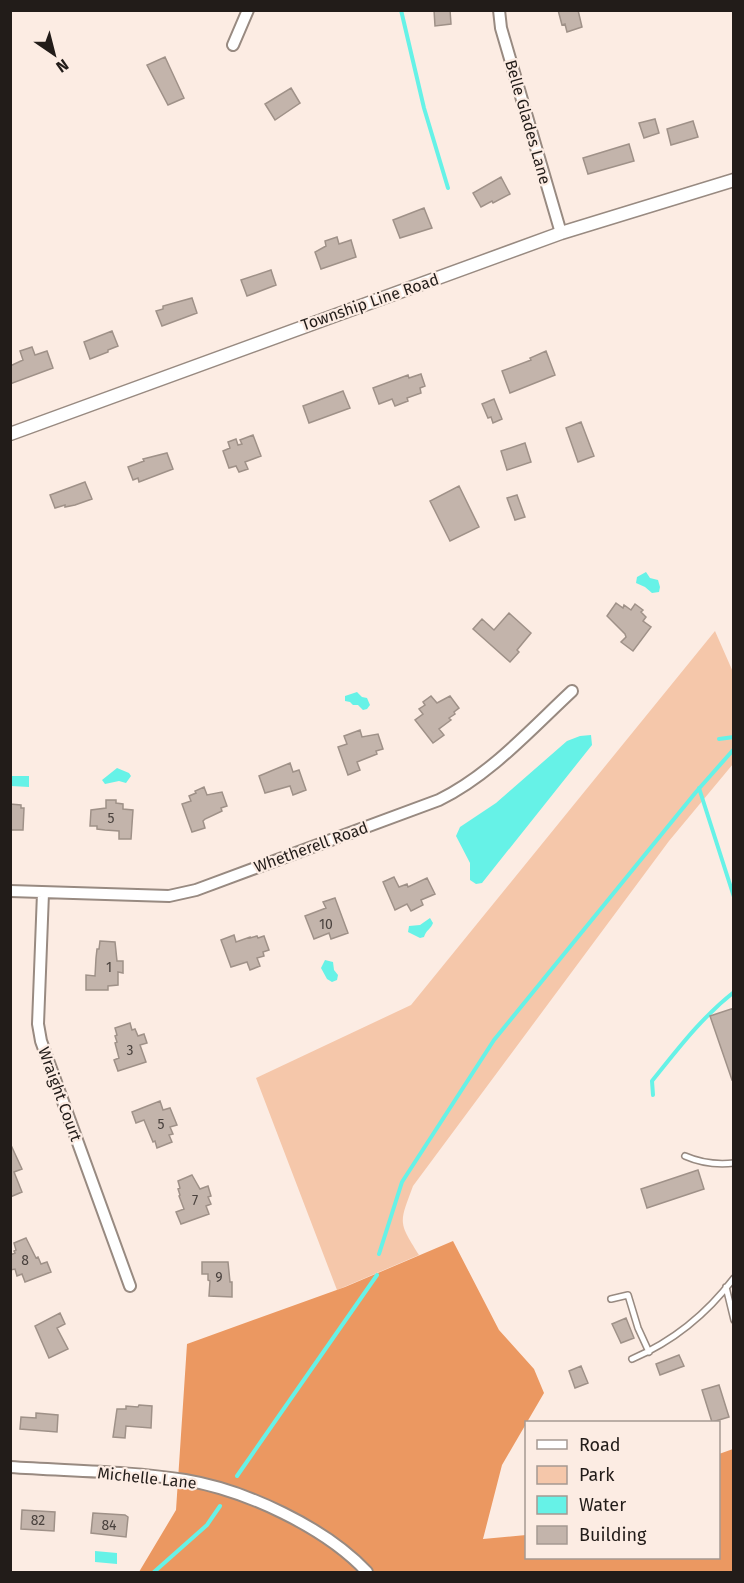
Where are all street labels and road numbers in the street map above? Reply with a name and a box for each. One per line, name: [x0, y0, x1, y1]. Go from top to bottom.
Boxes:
street label: Belle Glades Lane: [501, 58, 555, 186]
street label: Township Line Road: [299, 270, 441, 334]
street label: Whetherell Road: [251, 818, 371, 876]
street label: Wraight Court: [34, 1044, 86, 1144]
street label: Michelle Lane: [96, 1463, 198, 1493]

